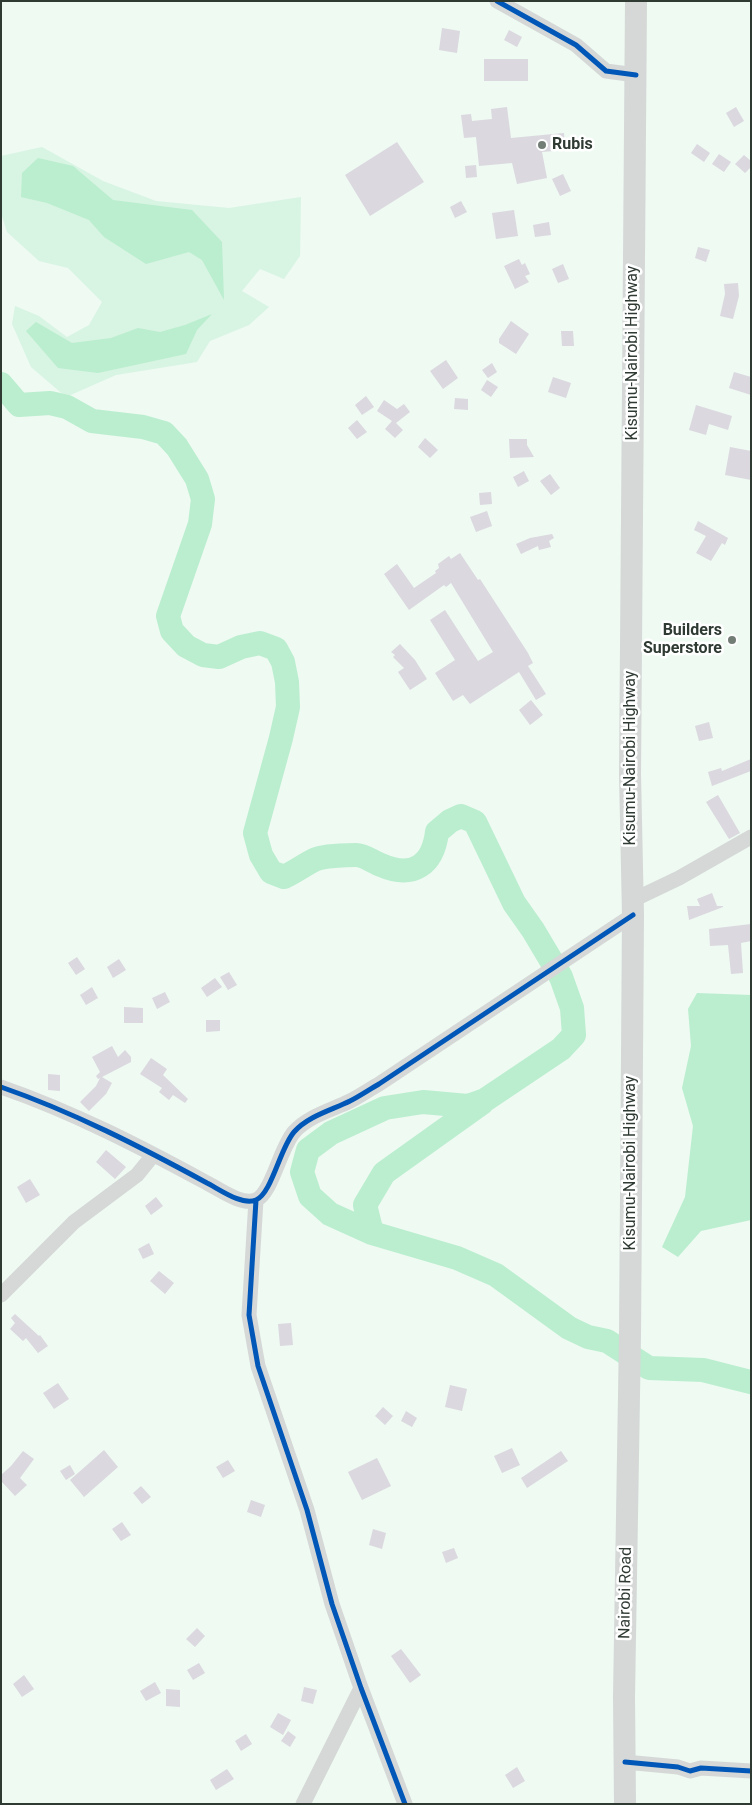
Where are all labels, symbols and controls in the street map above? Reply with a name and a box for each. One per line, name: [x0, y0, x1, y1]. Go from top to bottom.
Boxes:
place label: Rubis: [552, 135, 593, 155]
marker: Rubis: [536, 139, 548, 151]
street label: Kisumu-Nairobi Highway: [623, 266, 643, 440]
place label: Builders Superstore: [643, 621, 722, 659]
marker: Builders Superstore: [726, 634, 738, 646]
street label: Kisumu-Nairobi Highway: [621, 671, 641, 845]
street label: Kisumu-Nairobi Highway: [621, 1076, 641, 1250]
street label: Nairobi Road: [616, 1547, 636, 1639]

